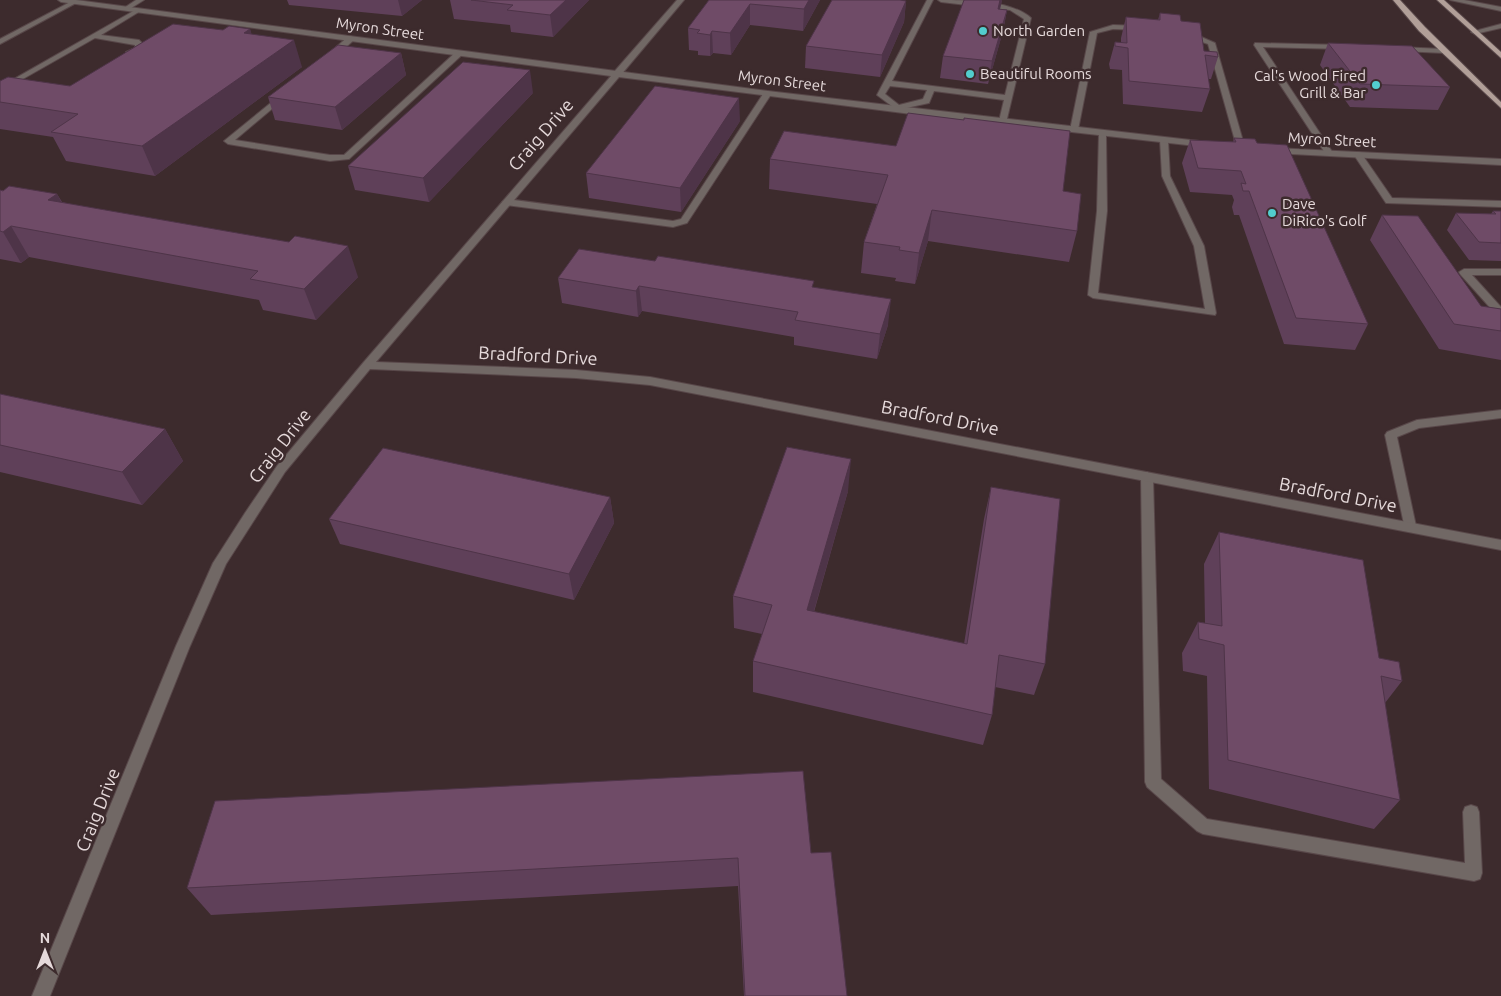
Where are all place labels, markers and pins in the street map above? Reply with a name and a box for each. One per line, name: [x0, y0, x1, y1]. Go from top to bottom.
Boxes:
place label: North Garden: [993, 22, 1085, 39]
marker: North Garden: [977, 25, 989, 37]
place label: Beautiful Rooms: [980, 65, 1092, 82]
place label: Cal's Wood Fired Grill & Bar: [1254, 67, 1366, 101]
marker: Beautiful Rooms: [964, 68, 976, 80]
marker: Cal's Wood Fired Grill & Bar: [1370, 79, 1382, 91]
place label: Dave DiRico's Golf: [1282, 195, 1367, 229]
marker: Dave DiRico's Golf: [1266, 207, 1278, 219]

